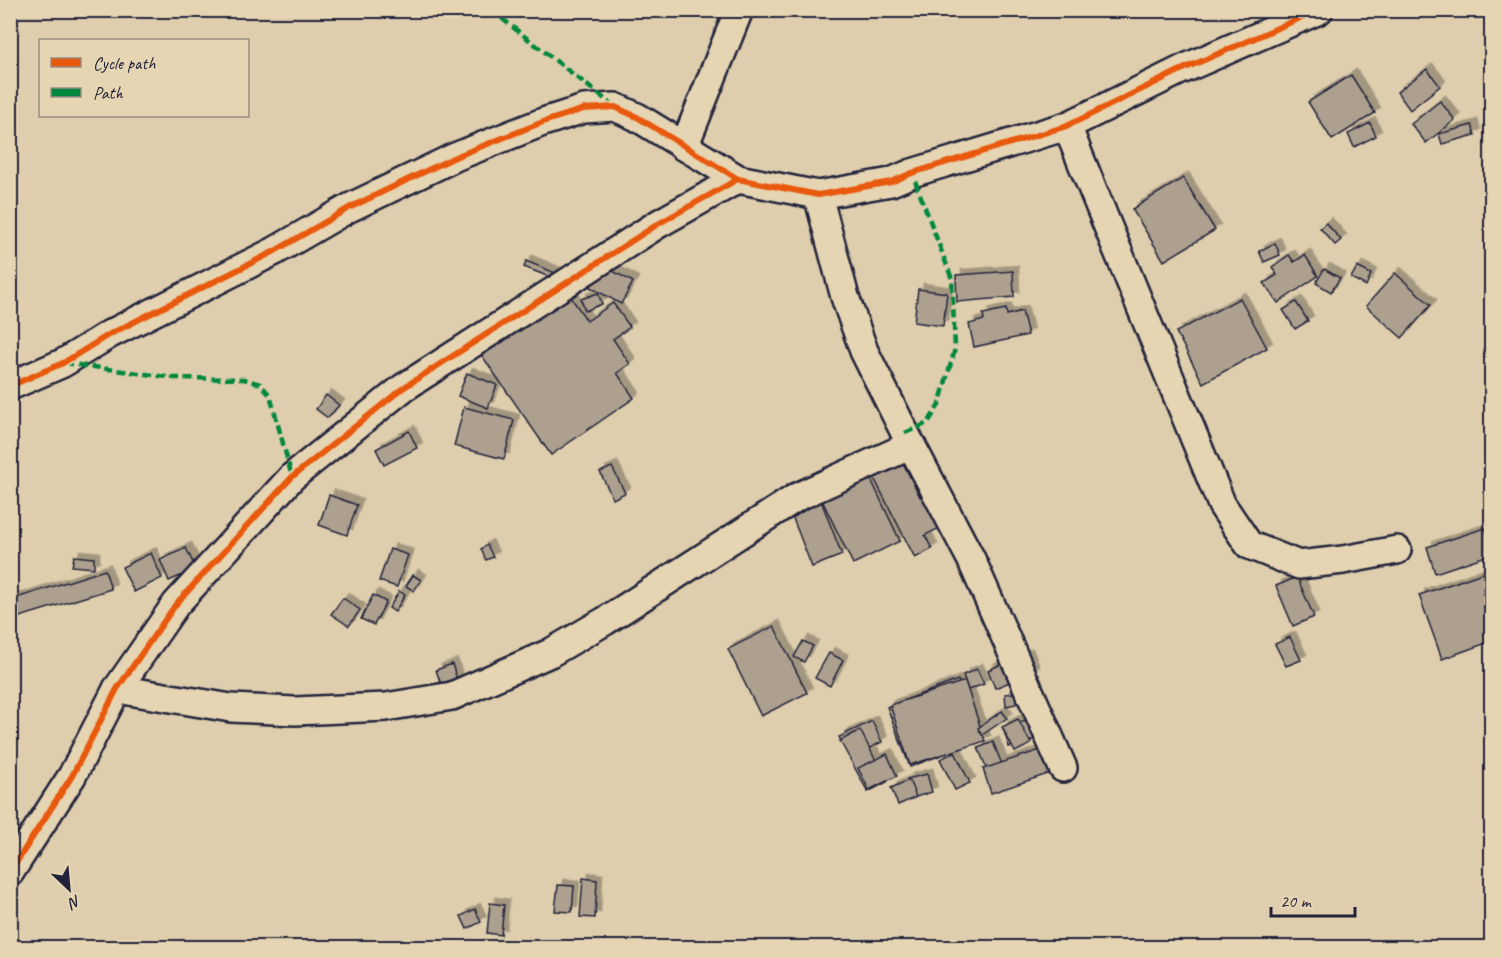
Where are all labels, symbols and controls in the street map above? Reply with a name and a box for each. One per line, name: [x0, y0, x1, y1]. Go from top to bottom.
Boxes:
legend: [39, 39, 249, 117]
text: Cycle path: [93, 52, 156, 74]
text: Path: [93, 82, 123, 104]
north arrow: [39, 859, 99, 919]
scale bar: [1271, 880, 1355, 918]
text: N: [64, 890, 84, 914]
text: 20 m: [1280, 890, 1313, 912]

